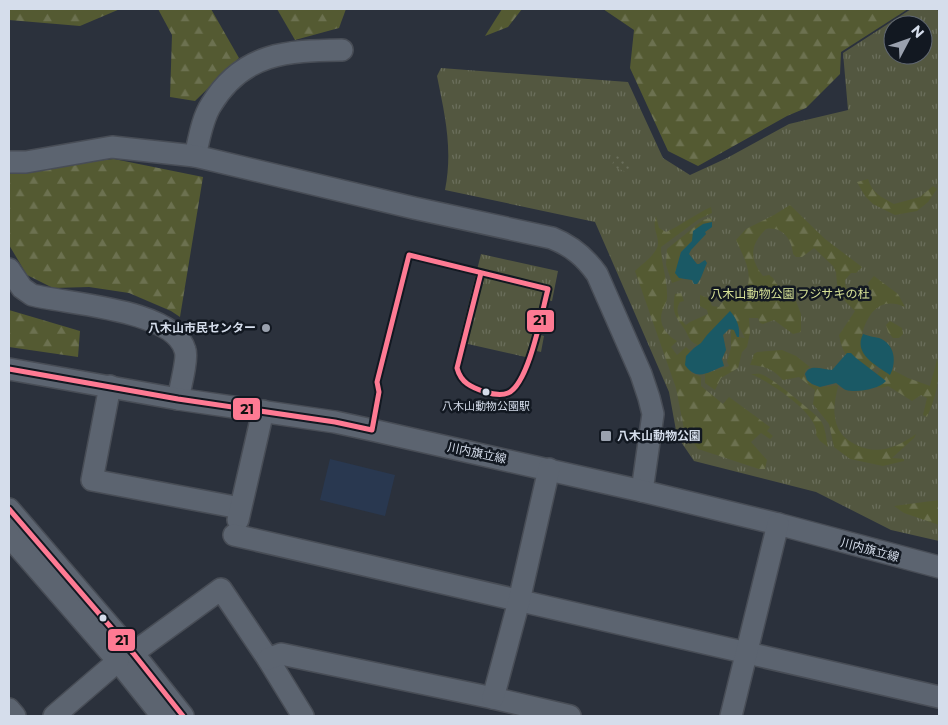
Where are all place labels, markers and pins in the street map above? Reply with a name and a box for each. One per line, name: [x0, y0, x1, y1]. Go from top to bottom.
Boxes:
place label: 八木山市民センター: [148, 320, 256, 335]
marker: 八木山市民センター: [260, 322, 272, 334]
marker: 八木山動物公園駅: [481, 387, 491, 397]
place label: 八木山動物公園駅: [442, 399, 530, 413]
place label: 八木山動物公園: [617, 428, 701, 443]
marker: 八木山動物公園: [599, 429, 613, 443]
unlabelled marker: [98, 613, 108, 623]

